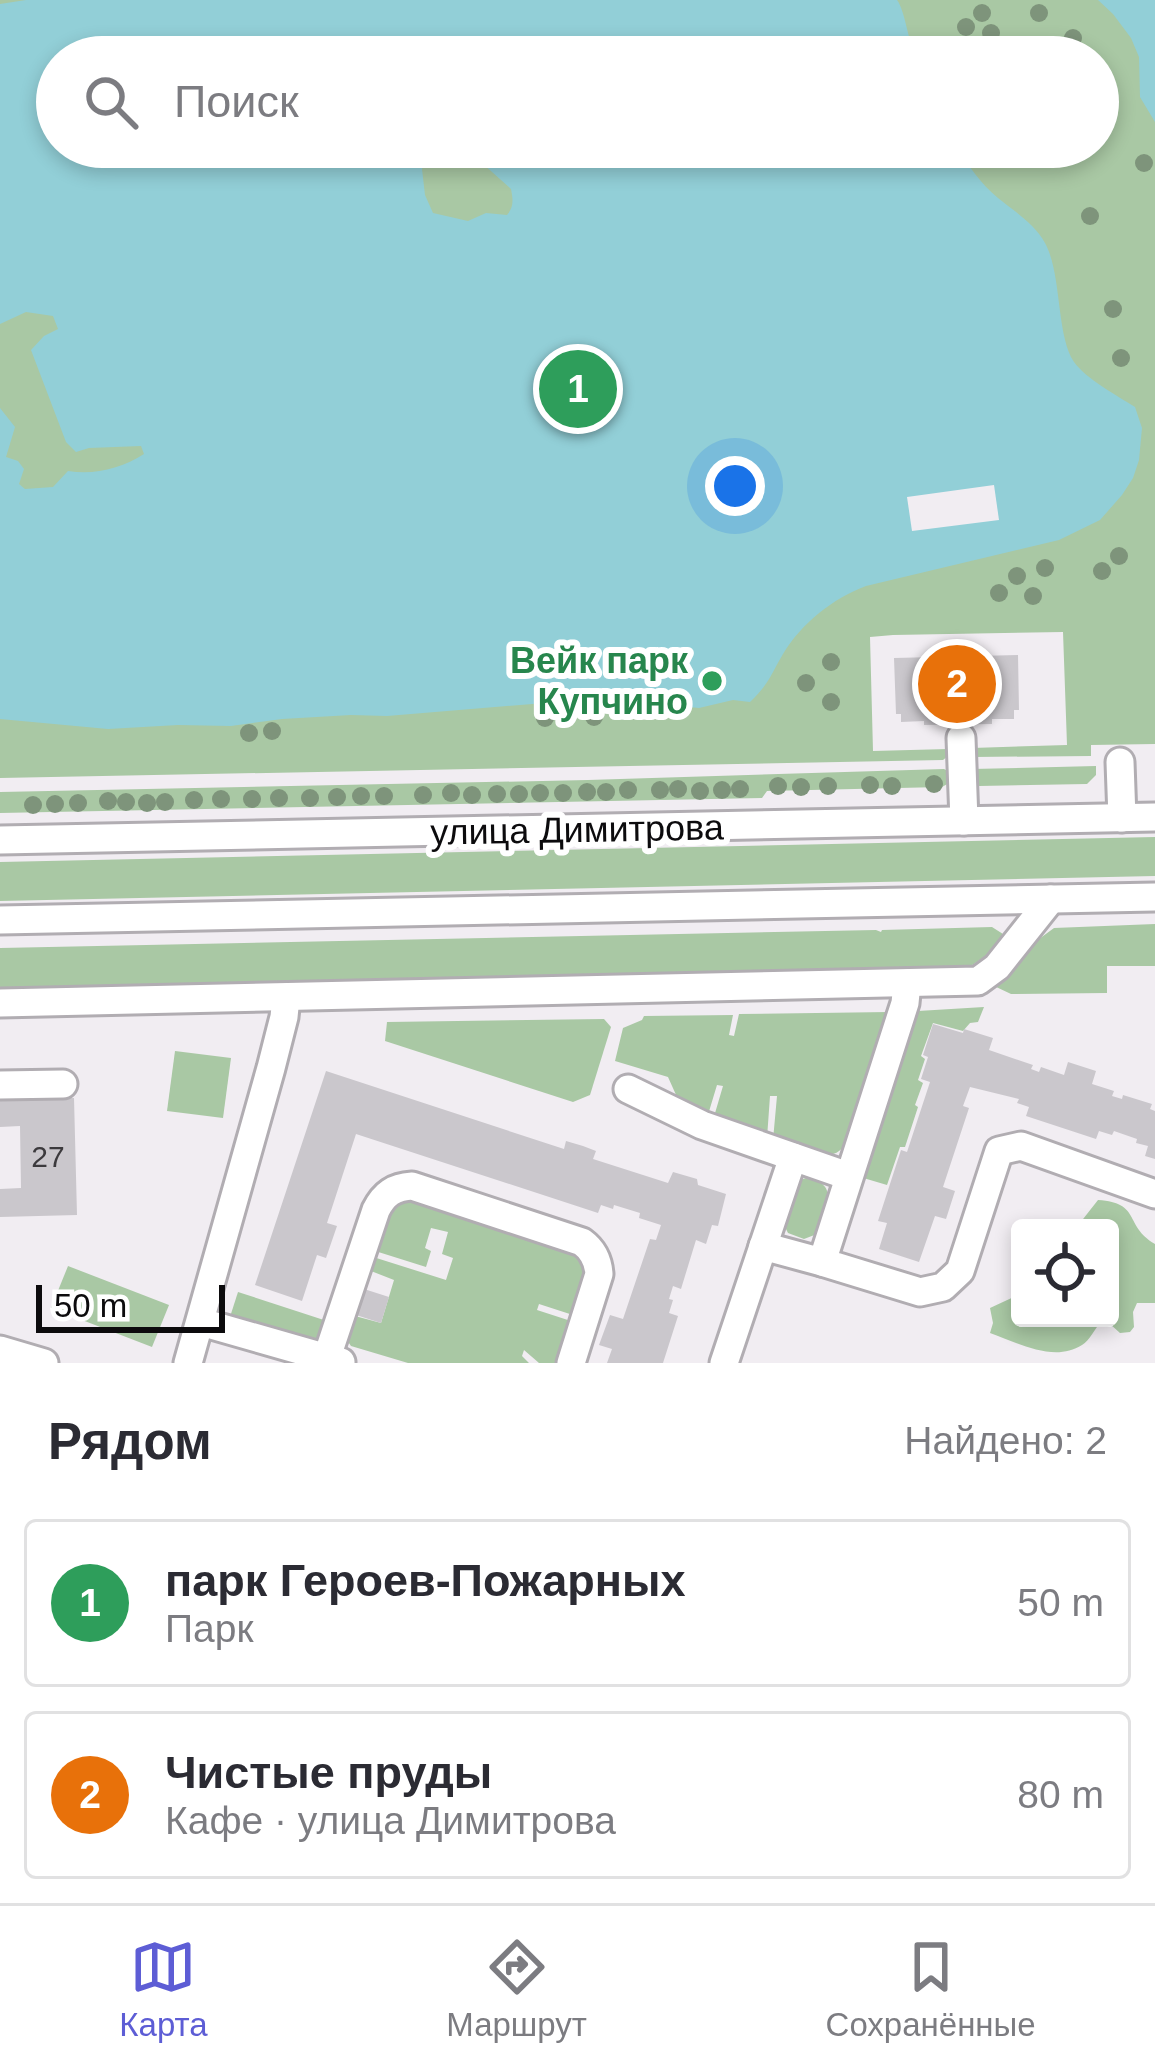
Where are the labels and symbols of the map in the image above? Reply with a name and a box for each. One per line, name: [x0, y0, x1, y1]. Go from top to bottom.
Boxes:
pin: 1: [539, 344, 617, 434]
your location: [705, 456, 765, 516]
pin: 2: [918, 639, 996, 729]
place label: Вейк парк Купчино: [510, 640, 689, 722]
marker: Вейк парк Купчино: [699, 668, 725, 694]
street label: улица Димитрова: [430, 806, 725, 853]
house number: 27: [31, 1140, 65, 1173]
scale bar: [36, 1279, 225, 1332]

